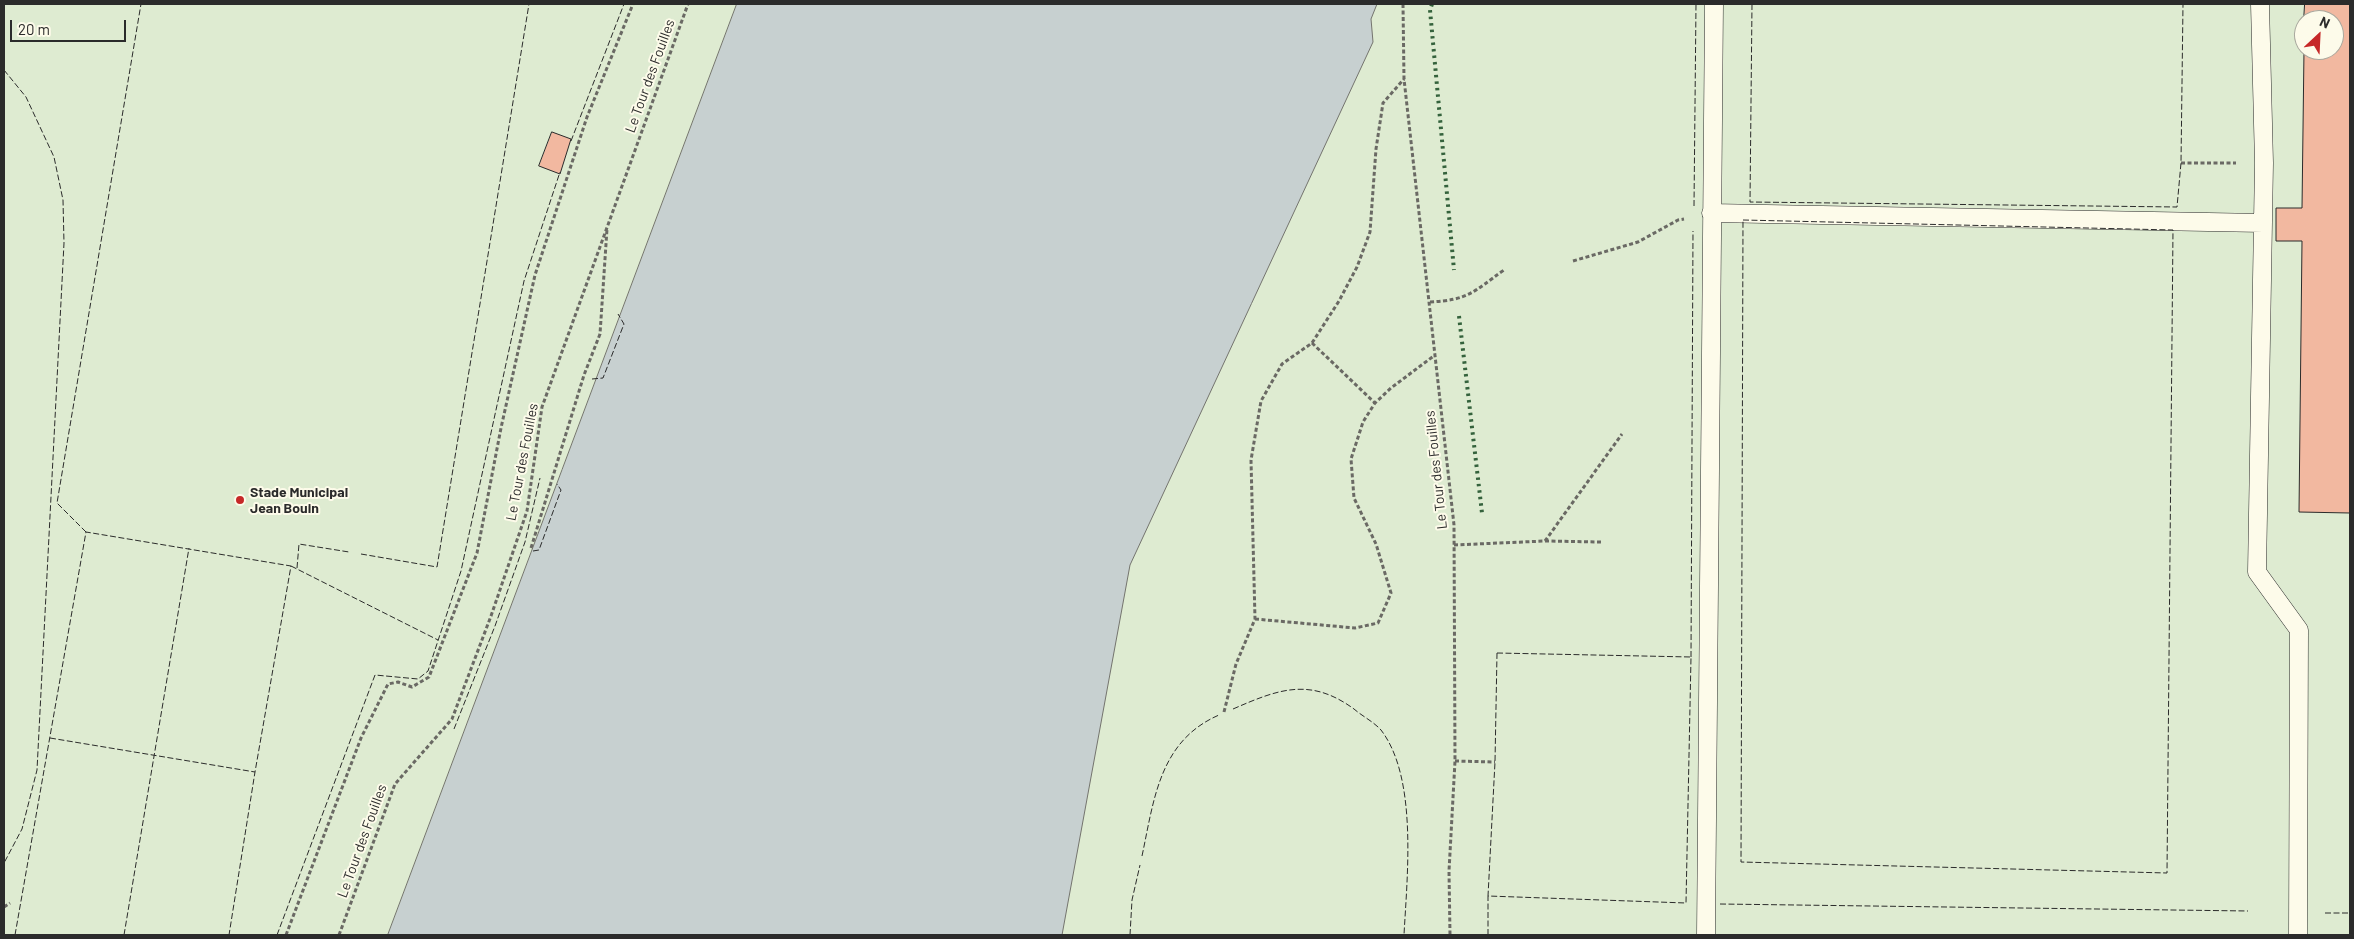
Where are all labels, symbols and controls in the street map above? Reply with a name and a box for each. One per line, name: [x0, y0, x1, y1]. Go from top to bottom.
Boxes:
scale bar: [12, 10, 129, 42]
north arrow: [2294, 10, 2344, 60]
text: N: [2317, 12, 2333, 32]
street label: Le Tour des Fouilles: [622, 17, 678, 135]
text: 20 m: [18, 20, 50, 38]
street label: Le Tour des Fouilles: [502, 402, 542, 522]
street label: Le Tour des Fouilles: [1421, 410, 1451, 530]
place label: Stade Municipal Jean Bouin: [250, 484, 348, 516]
marker: Stade Municipal Jean Bouin: [234, 494, 246, 506]
street label: Le Tour des Fouilles: [334, 782, 390, 900]

